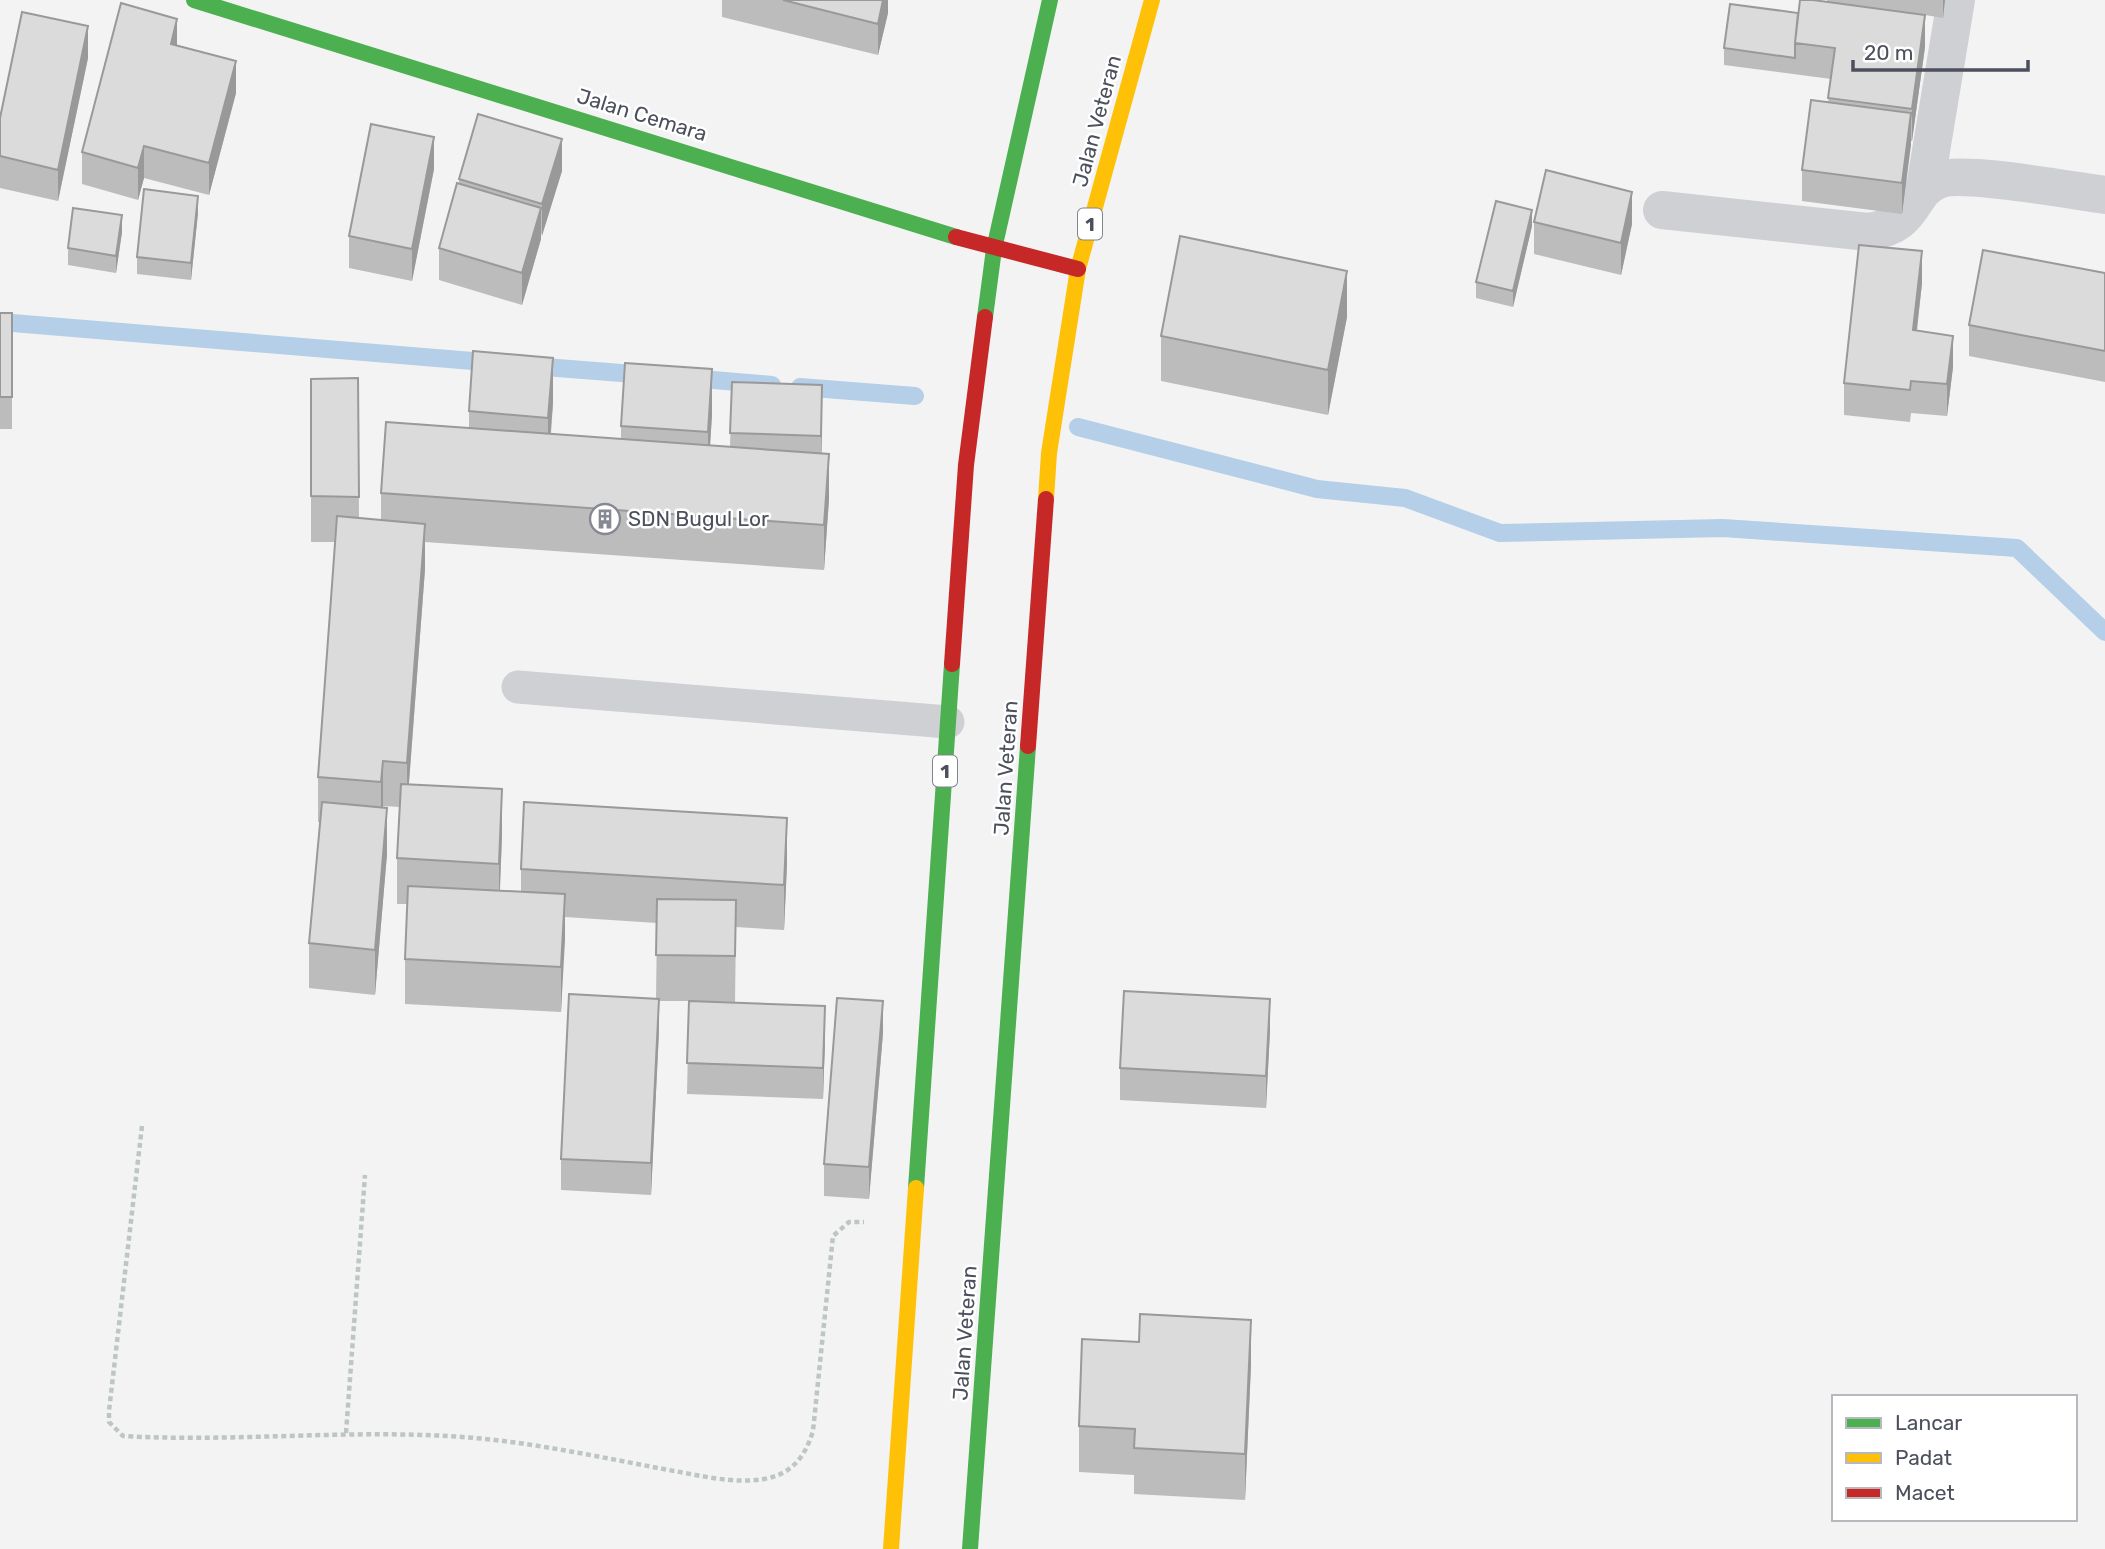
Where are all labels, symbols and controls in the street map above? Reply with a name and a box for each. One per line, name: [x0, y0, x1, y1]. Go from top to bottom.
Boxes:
scale bar: [1853, 28, 2028, 72]
text: 20 m: [1864, 40, 1913, 65]
street label: Jalan Veteran: [1067, 52, 1126, 189]
street label: Jalan Cemara: [574, 83, 710, 146]
road number: 1: [1078, 208, 1102, 240]
building icon: SDN Bugul Lor: [588, 502, 622, 536]
place label: SDN Bugul Lor: [628, 506, 769, 531]
street label: Jalan Veteran: [988, 700, 1023, 836]
road number: 1: [933, 756, 957, 786]
street label: Jalan Veteran: [947, 1265, 982, 1401]
legend: [1832, 1395, 2077, 1521]
text: Lancar: [1895, 1410, 1962, 1435]
text: Padat: [1895, 1445, 1952, 1470]
text: Macet: [1895, 1480, 1955, 1505]

